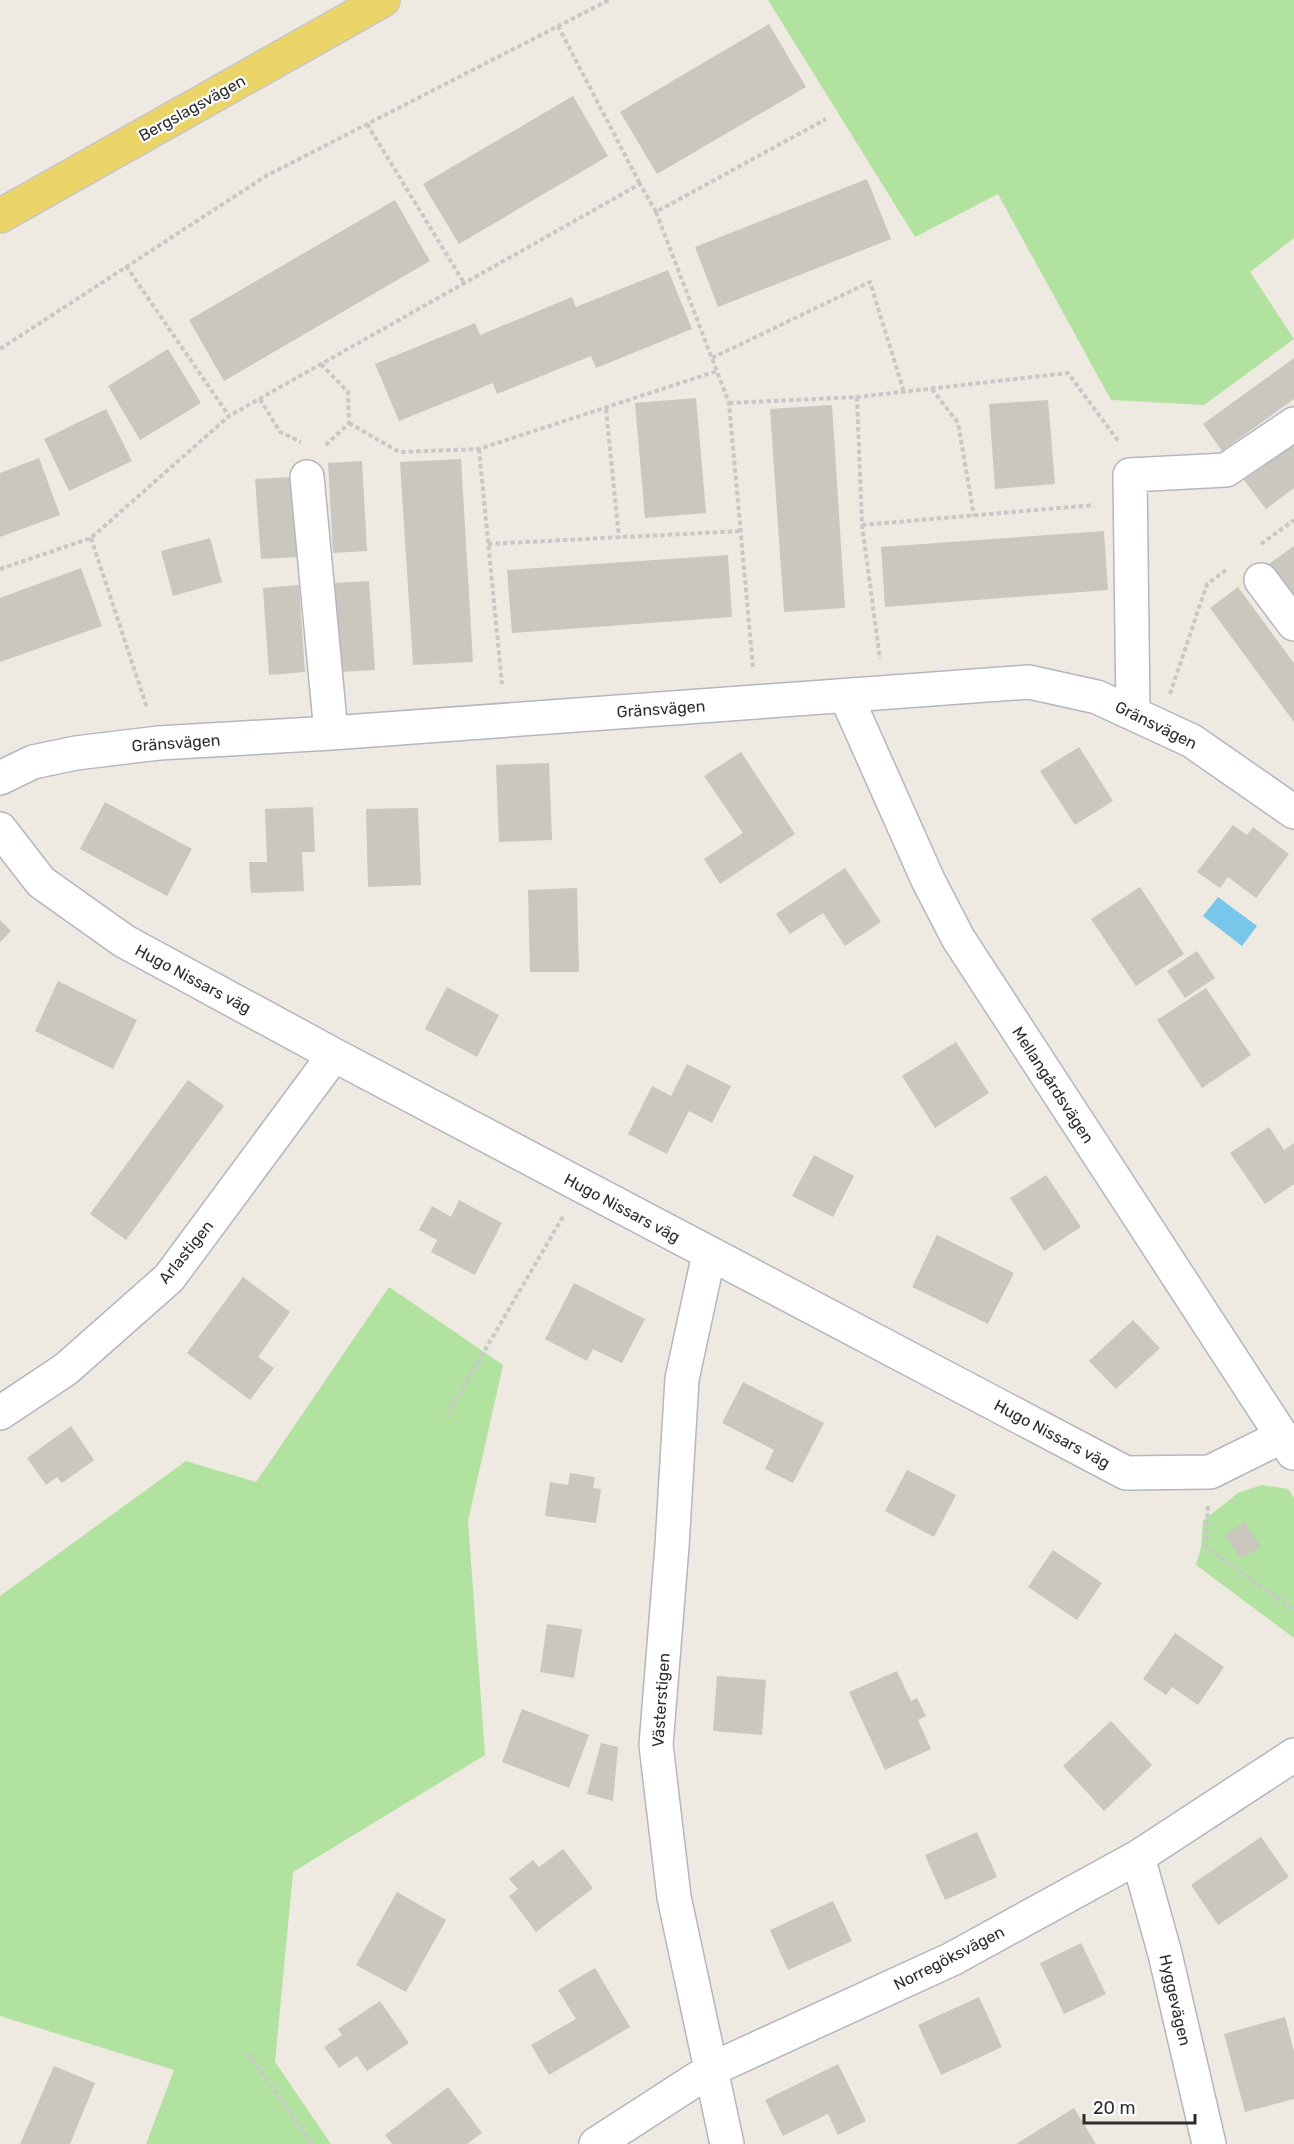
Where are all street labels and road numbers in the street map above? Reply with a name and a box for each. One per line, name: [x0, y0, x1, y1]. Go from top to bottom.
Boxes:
street label: Bergslagsvägen: [135, 71, 249, 145]
street label: Gränsvägen: [616, 696, 706, 722]
street label: Gränsvägen: [1112, 697, 1200, 753]
street label: Gränsvägen: [131, 730, 221, 756]
street label: Hugo Nissars väg: [132, 940, 254, 1018]
street label: Mellangårdsvägen: [1008, 1023, 1098, 1147]
street label: Hugo Nissars väg: [561, 1169, 683, 1247]
street label: Arlastigen: [155, 1216, 217, 1288]
street label: Hugo Nissars väg: [991, 1395, 1113, 1473]
street label: Västerstigen: [648, 1652, 674, 1748]
street label: Norregöksvägen: [891, 1922, 1007, 1994]
street label: Hyggevägen: [1155, 1952, 1195, 2048]

